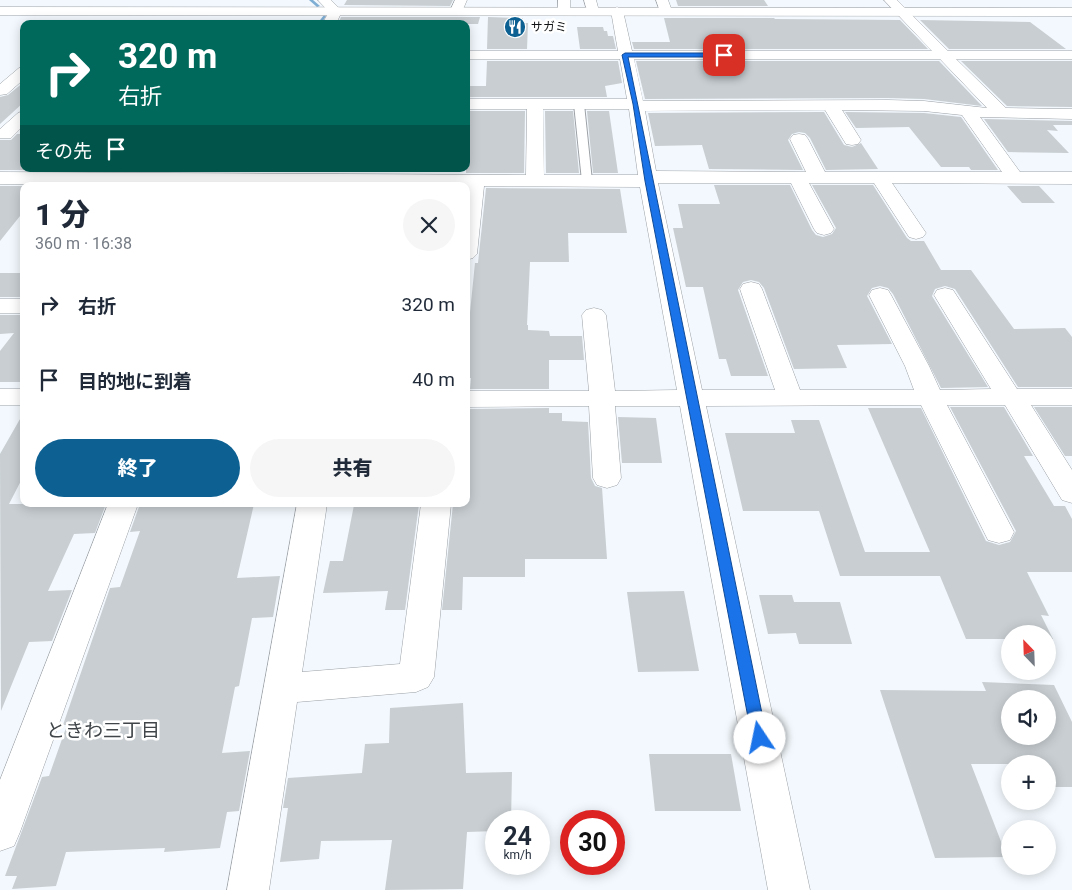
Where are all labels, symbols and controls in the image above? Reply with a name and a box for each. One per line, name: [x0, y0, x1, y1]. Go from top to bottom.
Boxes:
restaurant icon: サガミ: [503, 15, 527, 39]
place label: サガミ: [531, 20, 567, 34]
pin: [703, 34, 745, 76]
text: 320 m: [118, 36, 217, 77]
icon: right: [35, 40, 100, 105]
icon: arrive: [710, 41, 738, 69]
text: 右折: [118, 84, 162, 109]
icon: arrive: [102, 135, 130, 163]
text: その先: [35, 140, 92, 163]
text: 1 分: [35, 197, 90, 232]
button: close: [403, 199, 455, 251]
text: 360 m · 16:38: [35, 234, 132, 253]
icon: right: [35, 291, 63, 319]
text: 320 m: [402, 293, 455, 316]
text: 右折: [78, 295, 116, 318]
icon: arrive: [35, 366, 63, 394]
text: 40 m: [412, 368, 455, 391]
text: 目的地に到着: [78, 370, 192, 393]
button: 終了: [35, 439, 240, 497]
button: 共有: [250, 439, 455, 497]
north arrow: [1001, 625, 1056, 680]
map controls: [1001, 625, 1056, 875]
button: sound: [1001, 690, 1056, 745]
position arrow: [733, 711, 785, 763]
district label: ときわ三丁目: [46, 719, 160, 742]
button: +: [1001, 755, 1056, 810]
speed limit sign: 30: [560, 810, 625, 875]
button: −: [1001, 820, 1056, 875]
text: 24: [503, 822, 532, 851]
text: km/h: [503, 848, 532, 862]

